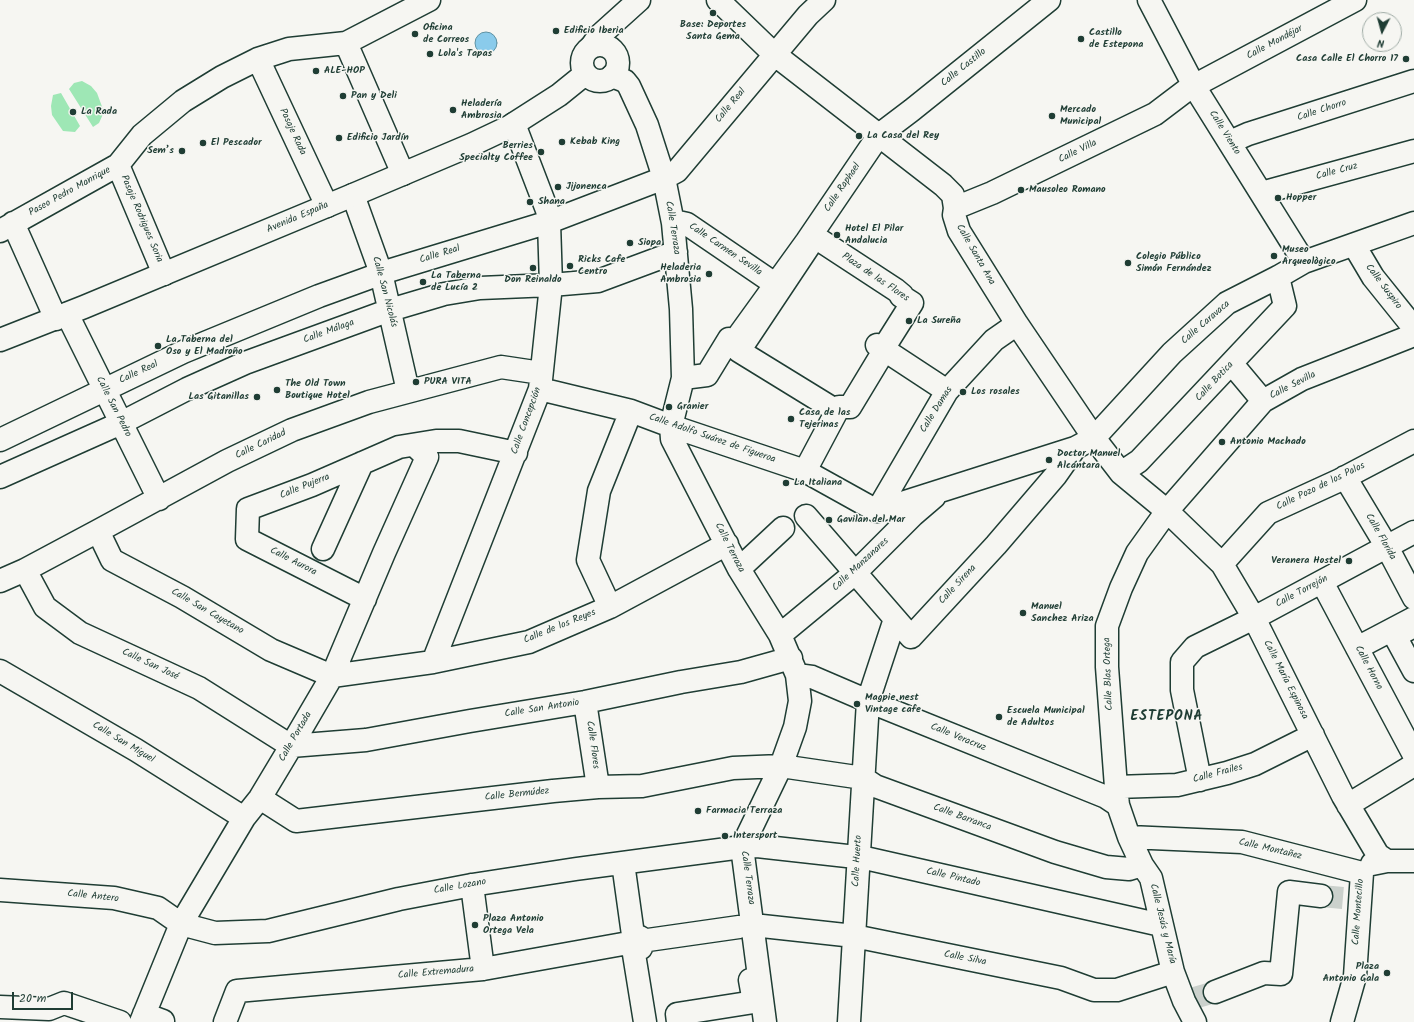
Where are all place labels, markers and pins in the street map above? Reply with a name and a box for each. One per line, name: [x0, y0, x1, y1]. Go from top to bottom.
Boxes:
marker: Base: Deportes Santa Gema: [708, 8, 718, 18]
place label: Base: Deportes Santa Gema: [680, 19, 746, 42]
place label: Oficina de Correos: [423, 22, 469, 46]
place label: Edificio Iberia: [564, 25, 624, 37]
marker: Edificio Iberia: [551, 26, 561, 36]
place label: Castillo de Estepona: [1089, 27, 1143, 50]
marker: Oficina de Correos: [410, 29, 420, 39]
marker: Castillo de Estepona: [1076, 34, 1086, 44]
place label: Lola's Tapas: [438, 48, 492, 60]
marker: Lola's Tapas: [425, 49, 435, 59]
place label: Casa Calle El Chorro 17: [1296, 53, 1398, 65]
marker: Casa Calle El Chorro 17: [1401, 54, 1411, 64]
place label: ALE-HOP: [324, 65, 365, 77]
marker: ALE-HOP: [311, 66, 321, 76]
place label: Pan y Deli: [351, 90, 397, 102]
marker: Pan y Deli: [338, 91, 348, 101]
place label: Heladería Ambrosia: [461, 98, 502, 122]
place label: Mercado Municipal: [1060, 104, 1101, 128]
marker: Heladería Ambrosia: [448, 105, 458, 115]
place label: La Rada: [81, 106, 117, 118]
marker: La Rada: [68, 107, 78, 117]
marker: Mercado Municipal: [1047, 111, 1057, 121]
place label: La Casa del Rey: [867, 130, 939, 142]
marker: La Casa del Rey: [854, 131, 864, 141]
place label: Edificio Jardín: [347, 132, 409, 144]
marker: Edificio Jardín: [334, 133, 344, 143]
place label: Kebab King: [570, 136, 620, 148]
place label: El Pescador: [211, 137, 262, 149]
marker: Kebab King: [557, 137, 567, 147]
marker: El Pescador: [198, 138, 208, 148]
place label: Berries Specialty Coffee: [459, 140, 533, 164]
place label: Sem’s: [147, 145, 174, 157]
marker: Sem’s: [177, 146, 187, 156]
marker: Berries Specialty Coffee: [536, 147, 546, 157]
place label: Jijonenca: [566, 181, 607, 193]
marker: Jijonenca: [553, 182, 563, 192]
place label: Mausoleo Romano: [1029, 184, 1106, 196]
marker: Mausoleo Romano: [1016, 185, 1026, 195]
place label: Hopper: [1286, 192, 1316, 204]
marker: Hopper: [1273, 193, 1283, 203]
place label: Shana: [538, 196, 565, 208]
marker: Shana: [525, 197, 535, 207]
place label: Hotel El Pilar Andalucia: [845, 223, 903, 246]
marker: Hotel El Pilar Andalucia: [832, 230, 842, 240]
place label: Siopa: [638, 237, 661, 249]
marker: Siopa: [625, 238, 635, 248]
place label: Museo Arqueològico: [1282, 244, 1335, 268]
place label: Colegio Público Simón Fernández: [1136, 251, 1211, 274]
marker: Museo Arqueològico: [1269, 251, 1279, 261]
place label: Ricks Cafe Centro: [578, 254, 625, 278]
marker: Colegio Público Simón Fernández: [1123, 258, 1133, 268]
marker: Ricks Cafe Centro: [565, 261, 575, 271]
place label: Heladeria Ambrosia: [660, 262, 701, 286]
marker: Don Reinaldo: [528, 263, 538, 273]
marker: Heladeria Ambrosia: [704, 269, 714, 279]
place label: La Taberna de Lucía 2: [431, 270, 481, 294]
place label: Don Reinaldo: [504, 274, 562, 286]
marker: La Taberna de Lucía 2: [418, 277, 428, 287]
place label: La Sureña: [917, 315, 961, 327]
marker: La Sureña: [904, 316, 914, 326]
place label: La Taberna del Oso y El Madroño: [166, 334, 243, 358]
marker: La Taberna del Oso y El Madroño: [153, 341, 163, 351]
place label: PURA VITA: [424, 376, 472, 388]
marker: PURA VITA: [411, 377, 421, 387]
place label: The Old Town Boutique Hotel: [285, 378, 350, 402]
marker: The Old Town Boutique Hotel: [272, 385, 282, 395]
place label: Los rosales: [971, 386, 1020, 398]
marker: Los rosales: [958, 387, 968, 397]
place label: Las Gitanillas: [189, 391, 249, 403]
marker: Las Gitanillas: [252, 392, 262, 402]
place label: Granier: [677, 401, 708, 413]
marker: Granier: [664, 402, 674, 412]
place label: Casa de las Tejerinas: [799, 407, 850, 430]
marker: Casa de las Tejerinas: [786, 414, 796, 424]
place label: Antonio Machado: [1230, 436, 1306, 448]
marker: Antonio Machado: [1217, 437, 1227, 447]
place label: Doctor Manuel Alcántara: [1057, 448, 1120, 472]
marker: Doctor Manuel Alcántara: [1044, 455, 1054, 465]
place label: La Italiana: [794, 477, 842, 489]
marker: La Italiana: [781, 478, 791, 488]
place label: Gavilan del Mar: [837, 514, 905, 526]
marker: Gavilan del Mar: [824, 515, 834, 525]
place label: Veranera Hostel: [1271, 555, 1341, 567]
marker: Veranera Hostel: [1344, 556, 1354, 566]
place label: Manuel Sanchez Ariza: [1031, 601, 1094, 624]
marker: Manuel Sanchez Ariza: [1018, 608, 1028, 618]
place label: Magpie nest Vintage cafe: [865, 692, 921, 716]
marker: Magpie nest Vintage cafe: [852, 699, 862, 709]
place label: Escuela Municipal de Adultos: [1007, 705, 1085, 728]
marker: Escuela Municipal de Adultos: [994, 712, 1004, 722]
place label: Farmacia Terraza: [706, 805, 782, 817]
marker: Farmacia Terraza: [693, 806, 703, 816]
place label: Intersport: [733, 830, 777, 842]
marker: Intersport: [720, 831, 730, 841]
place label: Plaza Antonio Ortega Vela: [483, 913, 544, 936]
marker: Plaza Antonio Ortega Vela: [470, 920, 480, 930]
place label: Plaza Antonio Gala: [1323, 961, 1379, 984]
marker: Plaza Antonio Gala: [1382, 968, 1392, 978]

